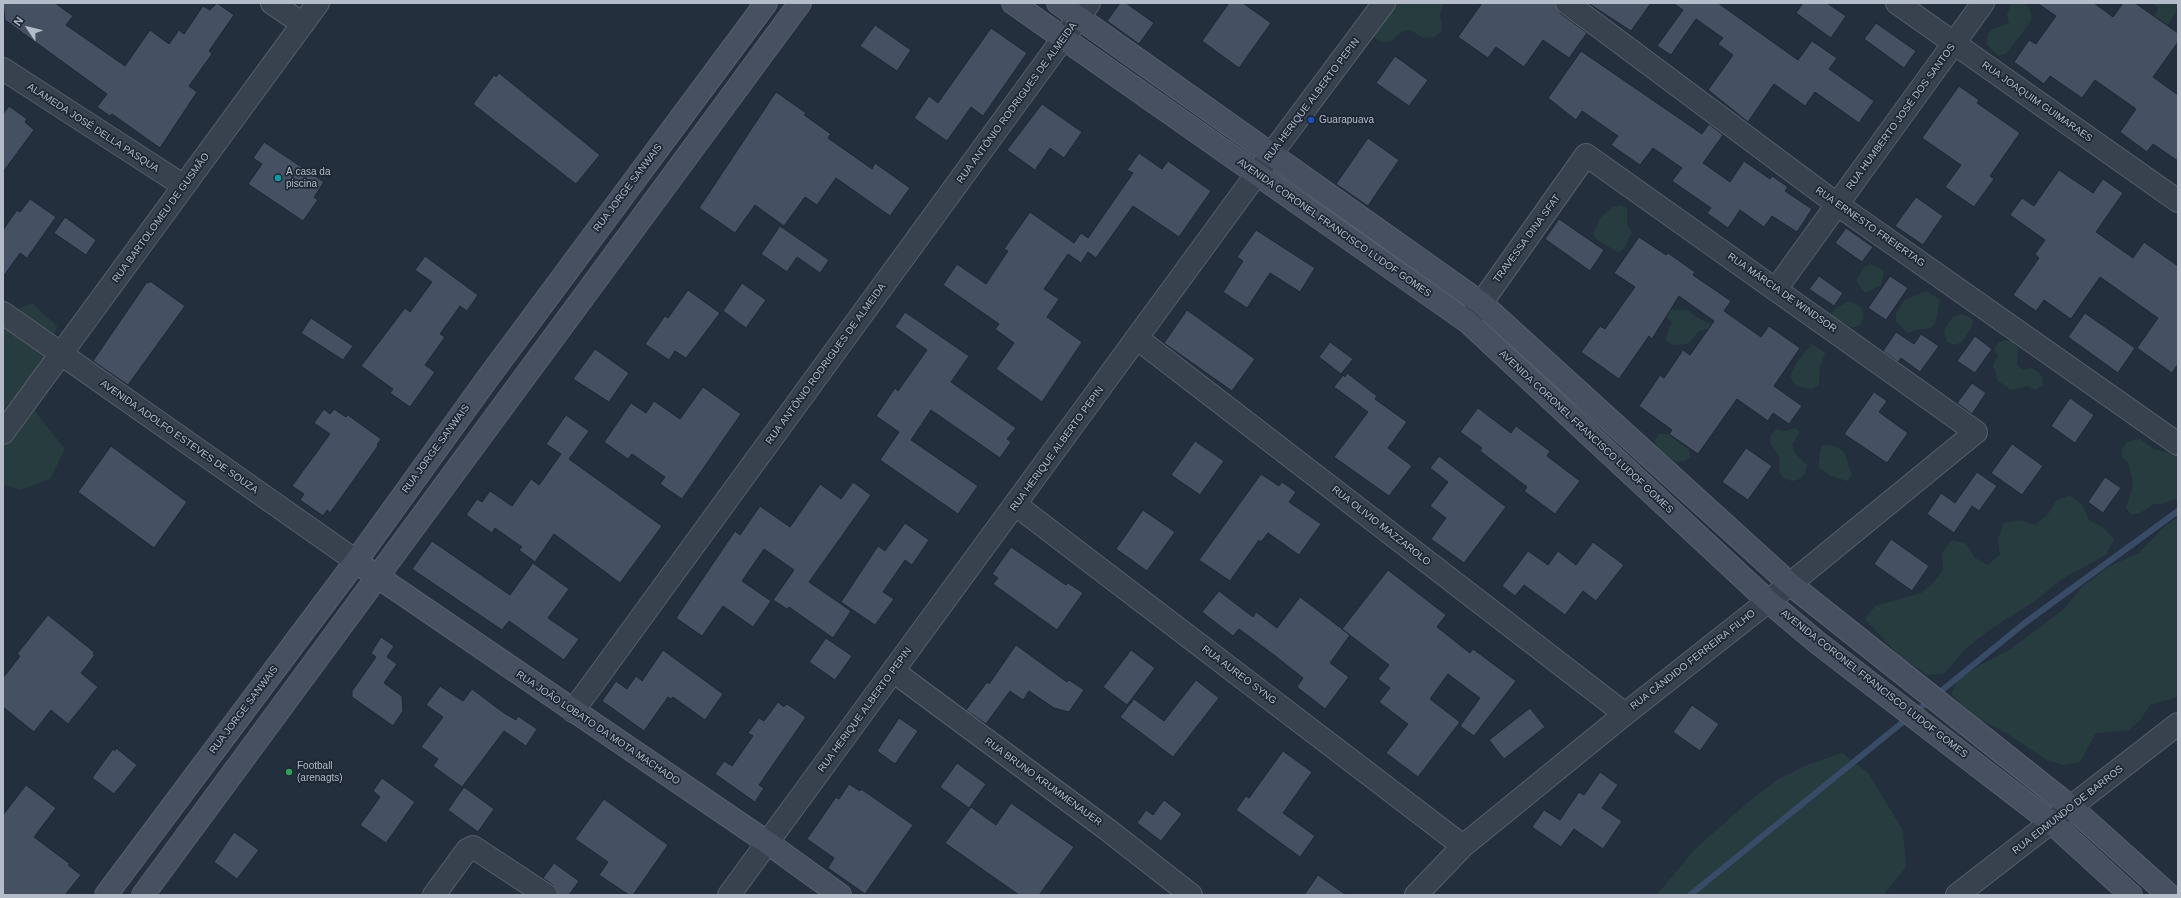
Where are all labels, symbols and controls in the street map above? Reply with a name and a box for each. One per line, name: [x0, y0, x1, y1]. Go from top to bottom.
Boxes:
north arrow: [8, 8, 48, 48]
text: N: [11, 14, 25, 28]
street label: RUA ANTÔNIO RODRIGUES DE ALMEIDA: [955, 20, 1079, 186]
street label: RUA HERIQUE ALBERTO PEPIN: [1262, 36, 1362, 164]
street label: RUA HUMBERTO JOSÉ DOS SANTOS: [1844, 42, 1958, 192]
street label: RUA JOAQUIM GUIMARAES: [1979, 59, 2095, 145]
street label: ALAMEDA JOSÉ DELLA PASQUA: [25, 81, 161, 175]
place label: Guarapuava: [1319, 114, 1374, 126]
marker: Guarapuava: [1306, 115, 1316, 125]
street label: RUA JORGE SANWAIS: [591, 142, 665, 234]
street label: RUA BARTOLOMEU DE GUSMÃO: [110, 151, 212, 285]
street label: AVENIDA CORONEL FRANCISCO LUDOF GOMES: [1235, 156, 1433, 300]
place label: A casa da piscina: [286, 166, 330, 190]
marker: A casa da piscina: [273, 173, 283, 183]
street label: RUA ERNESTO FREIERTAG: [1813, 184, 1927, 270]
street label: TRAVESSA DINA SFAT: [1491, 192, 1563, 286]
street label: RUA MÁRCIA DE WINDSOR: [1725, 251, 1839, 335]
street label: RUA ANTÔNIO RODRIGUES DE ALMEIDA: [764, 281, 888, 447]
street label: AVENIDA CORONEL FRANCISCO LUDOF GOMES: [1496, 348, 1676, 516]
street label: AVENIDA ADOLFO ESTEVES DE SOUZA: [98, 378, 260, 496]
street label: RUA HERIQUE ALBERTO PEPIN: [1008, 384, 1106, 514]
street label: RUA JORGE SANWAIS: [400, 402, 472, 496]
street label: RUA OLIVIO MAZZAROLO: [1329, 484, 1433, 568]
street label: RUA CÂNDIDO FERREIRA FILHO: [1628, 607, 1758, 713]
street label: AVENIDA CORONEL FRANCISCO LUDOF GOMES: [1778, 607, 1970, 761]
street label: RUA AUREO SYNG: [1199, 643, 1279, 707]
street label: RUA HERIQUE ALBERTO PEPIN: [816, 645, 914, 775]
street label: RUA JORGE SANWAIS: [207, 664, 281, 756]
street label: RUA JOÃO LOBATO DA MOTA MACHADO: [514, 668, 682, 788]
street label: RUA BRUNO KRUMMENAUER: [982, 735, 1104, 829]
place label: Football (arenagts): [297, 760, 343, 784]
street label: RUA EDMUNDO DE BARROS: [2010, 763, 2126, 857]
marker: Football (arenagts): [284, 767, 294, 777]

